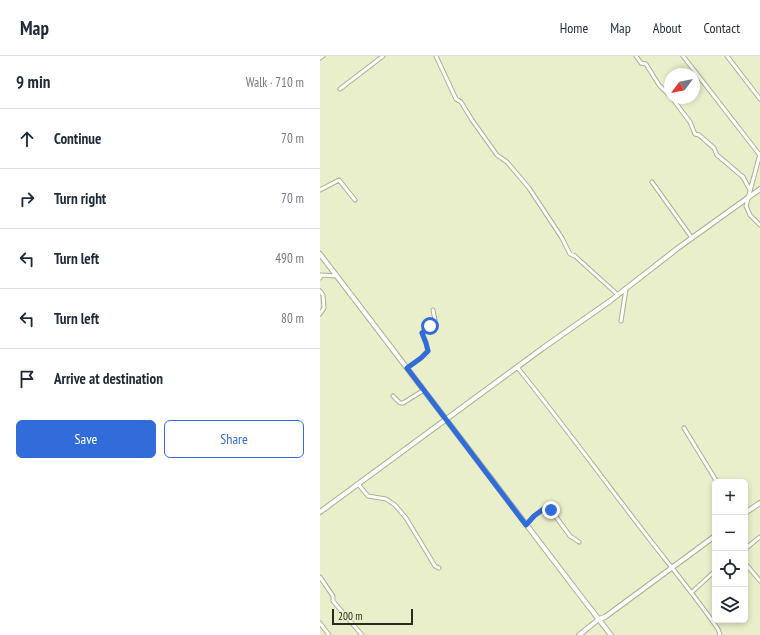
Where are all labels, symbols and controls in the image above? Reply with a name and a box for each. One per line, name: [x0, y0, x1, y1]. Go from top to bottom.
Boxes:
text: Map: [20, 16, 49, 40]
text: Home: [560, 19, 588, 37]
text: Map: [610, 19, 631, 37]
text: About: [653, 19, 682, 37]
text: Contact: [704, 19, 740, 37]
north arrow: [664, 68, 700, 104]
text: 9 min: [16, 71, 50, 93]
text: Walk · 710 m: [246, 74, 304, 91]
icon: ahead: [16, 128, 38, 150]
text: Continue: [54, 129, 101, 148]
text: 70 m: [281, 130, 304, 147]
icon: right: [16, 188, 38, 210]
text: Turn right: [54, 189, 106, 208]
text: 70 m: [281, 190, 304, 207]
icon: left: [16, 248, 38, 270]
text: Turn left: [54, 249, 99, 268]
text: 490 m: [275, 250, 304, 267]
icon: left: [16, 308, 38, 330]
text: Turn left: [54, 309, 99, 328]
text: 80 m: [281, 310, 304, 327]
route start: [421, 317, 439, 335]
icon: arrive: [16, 368, 38, 390]
text: Arrive at destination: [54, 369, 163, 388]
button: Save: [16, 420, 156, 458]
button: Share: [164, 420, 304, 458]
map controls: [712, 479, 748, 623]
button: +: [712, 479, 748, 515]
route end: [542, 501, 560, 519]
button: −: [712, 515, 748, 551]
button: locate: [712, 551, 748, 587]
button: layers: [712, 587, 748, 623]
scale bar: [332, 607, 413, 626]
text: 200 m: [338, 609, 362, 623]

